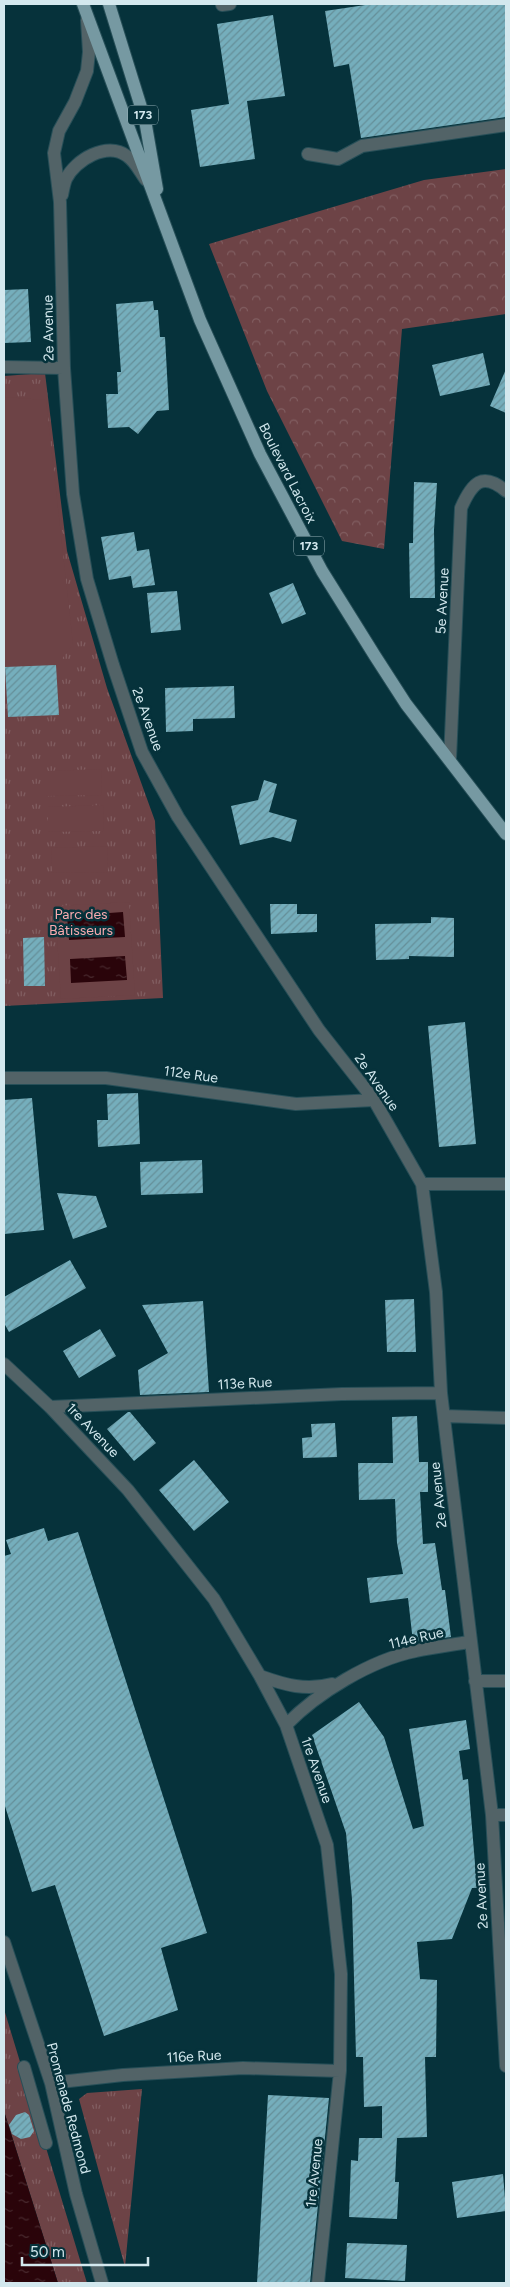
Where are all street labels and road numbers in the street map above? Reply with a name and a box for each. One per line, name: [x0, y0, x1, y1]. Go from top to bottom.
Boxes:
road number: 173: [128, 106, 158, 124]
street label: 2e Avenue: [39, 294, 58, 361]
street label: Boulevard Lacroix: [255, 420, 320, 527]
road number: 173: [294, 536, 324, 556]
street label: 5e Avenue: [432, 567, 453, 635]
street label: 2e Avenue: [128, 685, 167, 754]
street label: 2e Avenue: [351, 1050, 403, 1115]
street label: 112e Rue: [163, 1062, 220, 1087]
street label: 113e Rue: [217, 1374, 273, 1393]
street label: 1re Avenue: [63, 1400, 123, 1461]
street label: 2e Avenue: [427, 1461, 450, 1529]
street label: 114e Rue: [387, 1624, 445, 1653]
street label: 1re Avenue: [297, 1735, 336, 1806]
street label: 2e Avenue: [471, 1862, 492, 1930]
street label: Promenade Redmond: [43, 2041, 94, 2176]
street label: 116e Rue: [166, 2047, 222, 2066]
street label: 1re Avenue: [302, 2138, 327, 2208]

